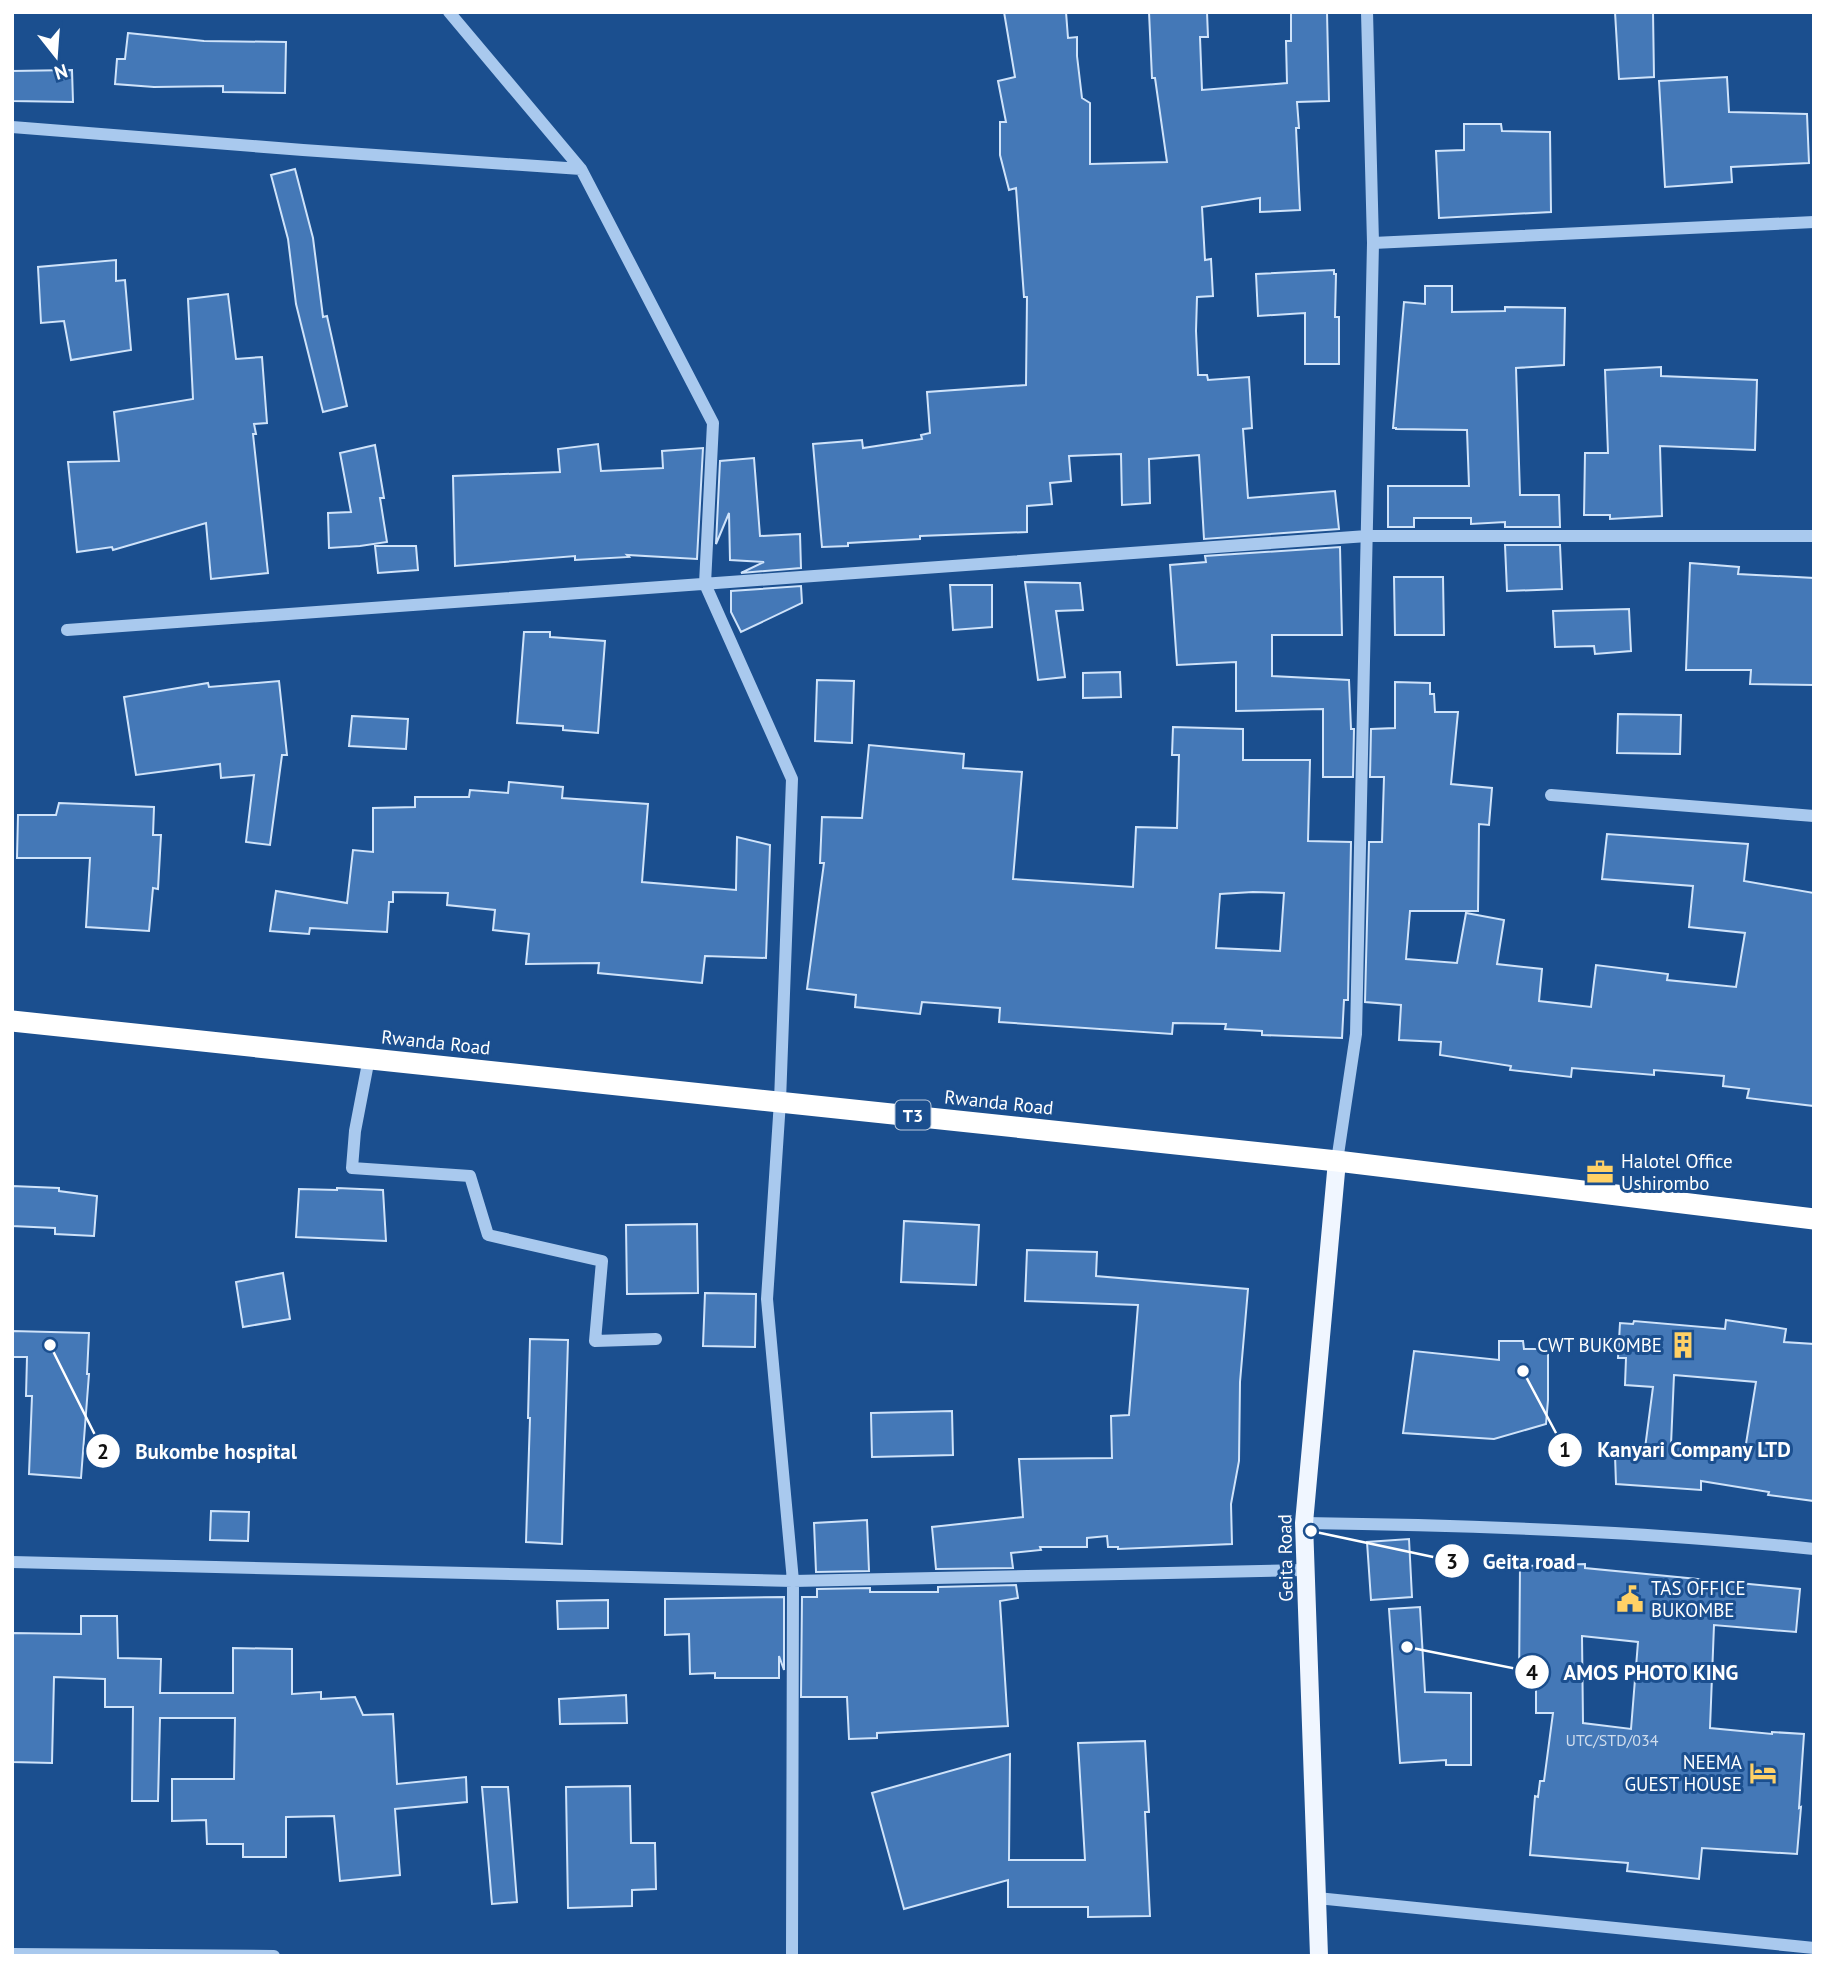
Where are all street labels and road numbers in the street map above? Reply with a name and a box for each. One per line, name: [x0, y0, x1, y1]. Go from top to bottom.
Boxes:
street label: Rwanda Road: [380, 1024, 492, 1060]
street label: Rwanda Road: [943, 1084, 1055, 1120]
road number: T3: [895, 1100, 930, 1130]
street label: Geita Road: [1272, 1514, 1298, 1602]

